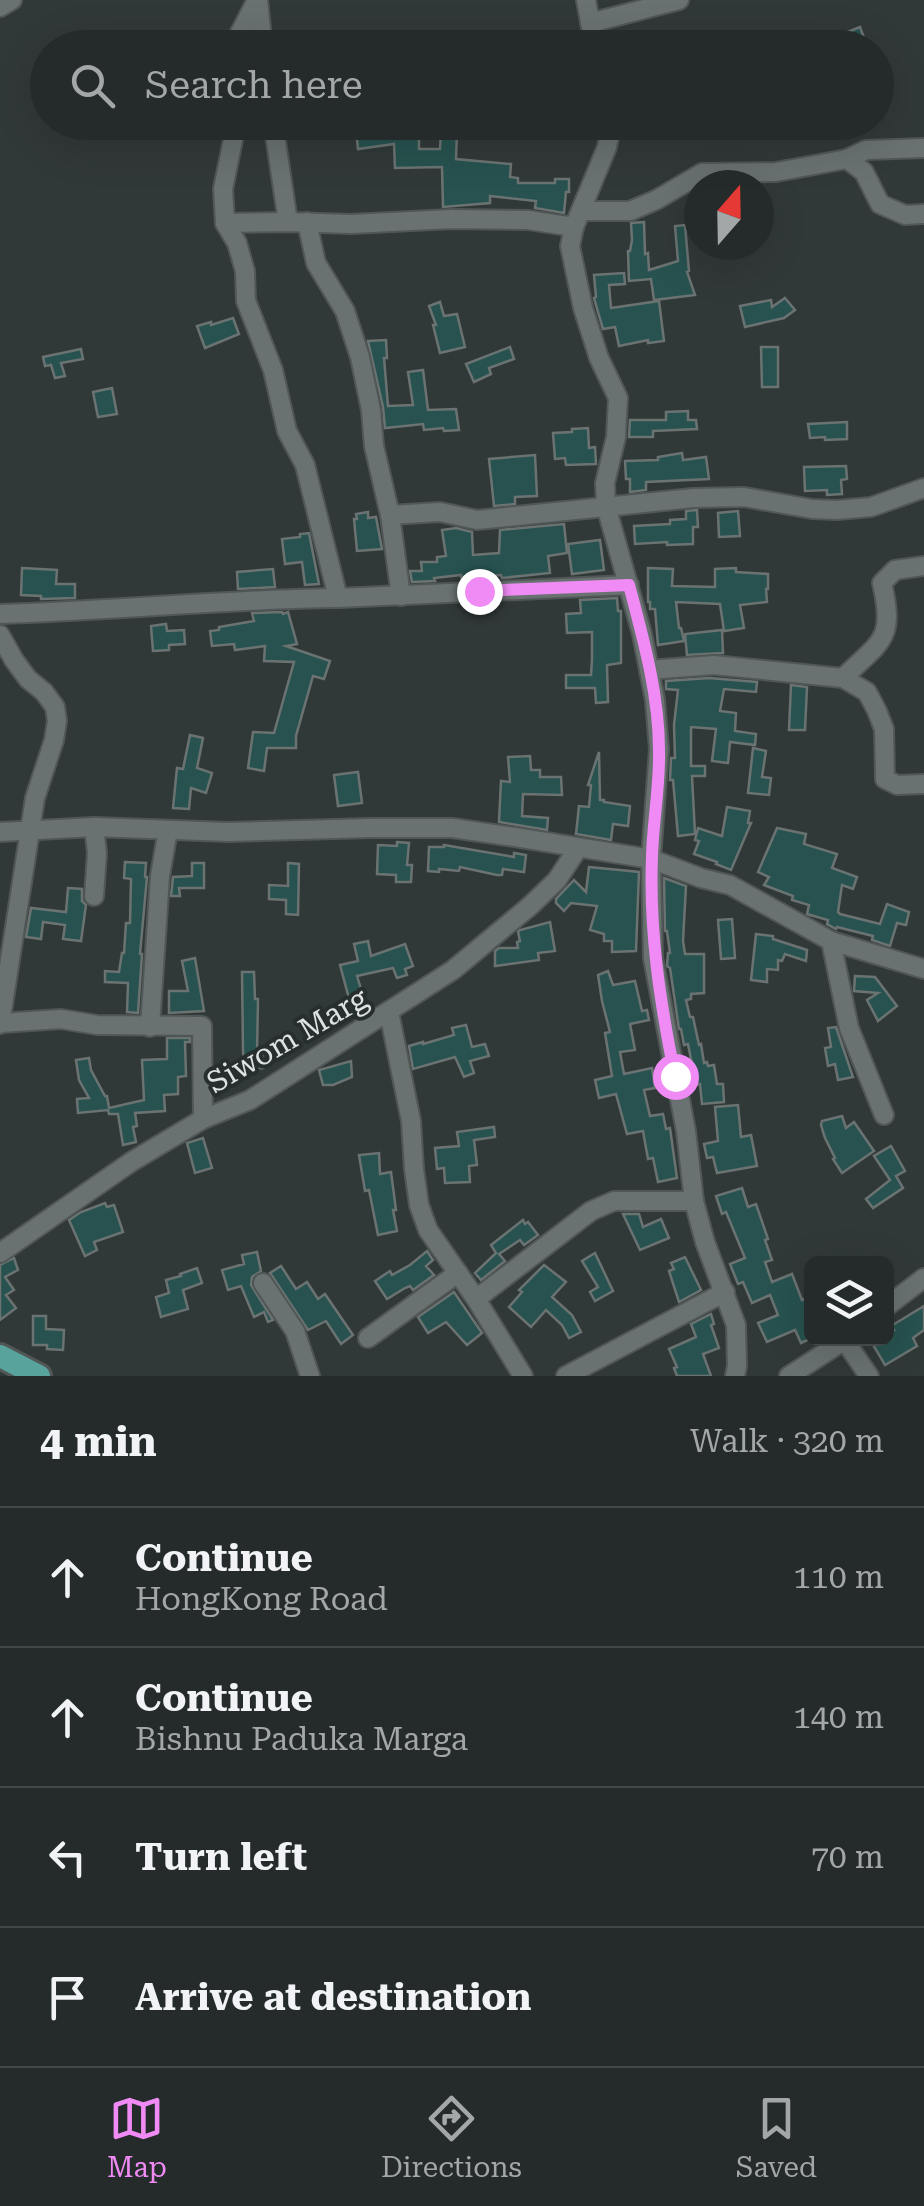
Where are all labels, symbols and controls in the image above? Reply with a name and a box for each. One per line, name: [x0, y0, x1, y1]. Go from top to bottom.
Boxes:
search box: [30, 30, 894, 140]
icon: search: [65, 58, 120, 113]
text: Search here: [145, 63, 363, 107]
north arrow: [684, 170, 774, 260]
route end: [457, 569, 503, 615]
street label: Siwom Marg: [201, 980, 373, 1100]
route start: [653, 1054, 699, 1100]
map controls: [804, 1256, 894, 1346]
button: layers: [804, 1256, 894, 1346]
text: 4 min: [40, 1417, 157, 1466]
text: Walk · 320 m: [690, 1422, 884, 1460]
text: Continue: [135, 1536, 313, 1580]
icon: ahead: [40, 1550, 95, 1605]
text: 110 m: [793, 1558, 884, 1596]
text: HongKong Road: [135, 1580, 388, 1618]
text: Continue: [135, 1676, 313, 1720]
icon: ahead: [40, 1690, 95, 1745]
text: 140 m: [793, 1698, 884, 1736]
text: Bishnu Paduka Marga: [135, 1720, 468, 1758]
icon: left: [40, 1830, 95, 1885]
text: Turn left: [135, 1835, 307, 1879]
text: 70 m: [811, 1838, 884, 1876]
icon: arrive: [40, 1970, 95, 2025]
text: Arrive at destination: [135, 1975, 531, 2019]
tab: Map: [107, 2091, 167, 2184]
tab: Directions: [381, 2091, 522, 2184]
tab: Saved: [736, 2091, 817, 2184]

